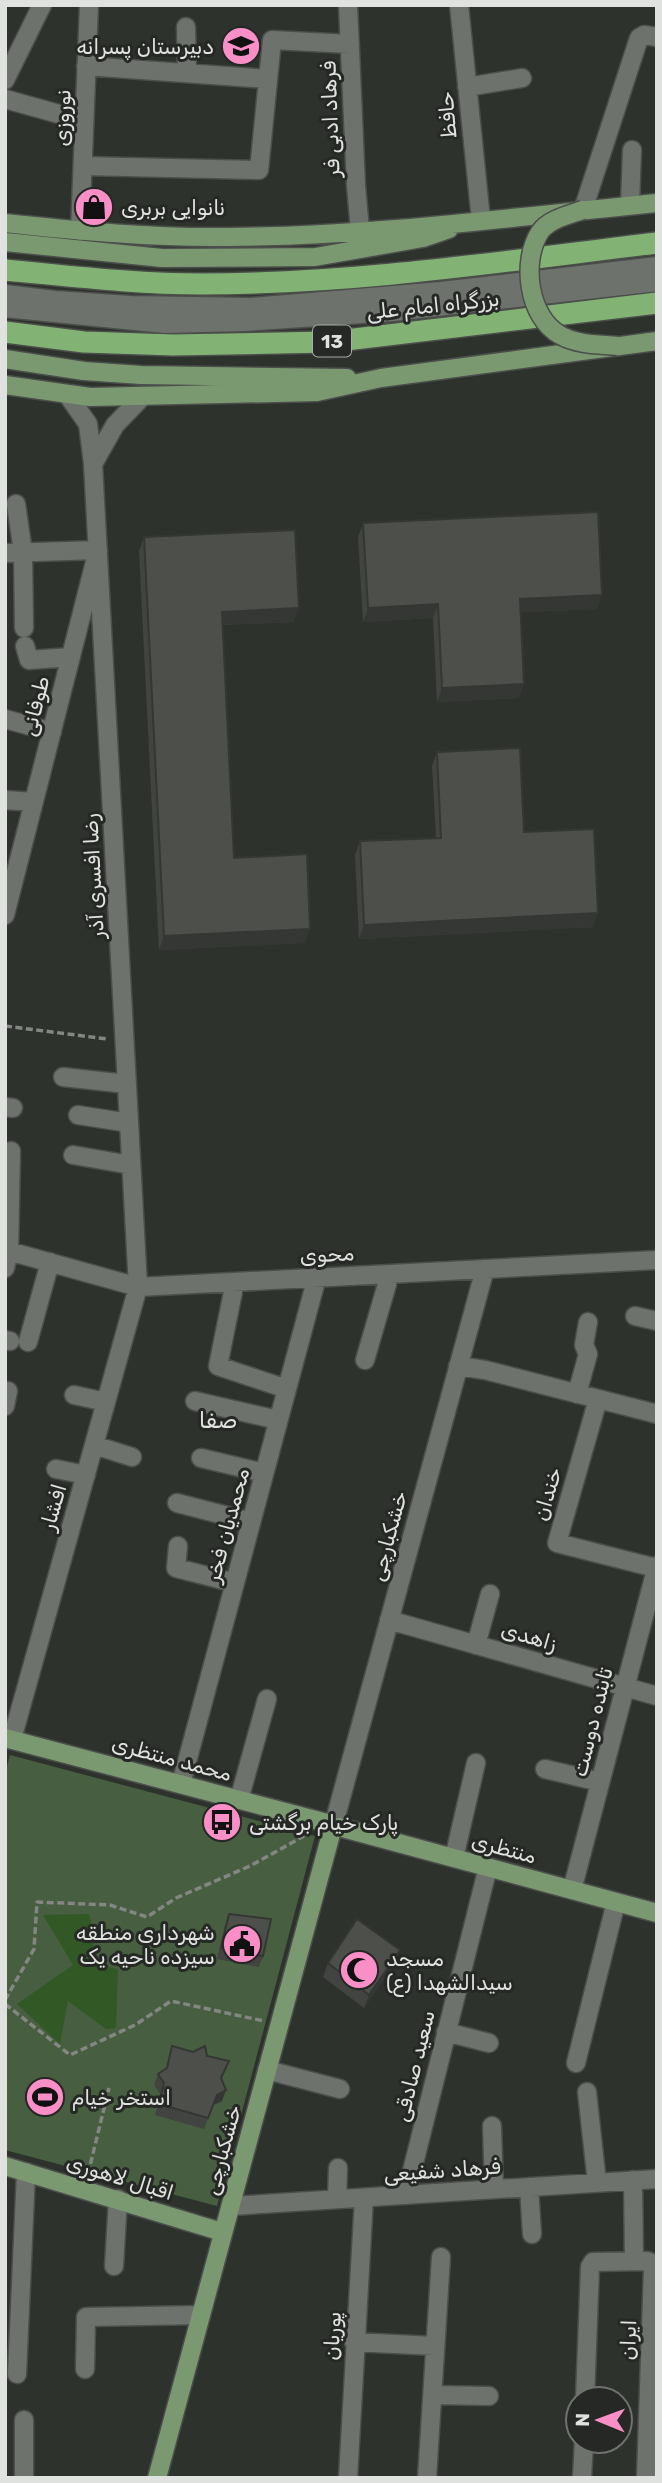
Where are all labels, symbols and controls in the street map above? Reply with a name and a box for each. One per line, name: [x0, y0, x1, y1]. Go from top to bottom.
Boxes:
school or university icon: دبیرستان پسرانه: [220, 25, 262, 67]
place label: دبیرستان پسرانه: [77, 34, 214, 61]
street label: فرهاد ادبی فر: [315, 60, 345, 180]
street label: نوروزی: [49, 89, 76, 147]
street label: حافظ: [433, 91, 461, 139]
shop icon: نانوایی بربری: [73, 186, 115, 228]
place label: نانوایی بربری: [121, 195, 225, 220]
street label: بزرگراه امام علی: [365, 286, 501, 325]
road number: 13: [313, 326, 351, 356]
street label: طوفانی: [15, 673, 55, 739]
street label: رضا افسری آذر: [77, 813, 109, 941]
street label: محوی: [299, 1240, 355, 1268]
district label: صفا: [199, 1406, 237, 1434]
street label: خندان: [527, 1464, 567, 1524]
street label: محمدیان فخر: [199, 1465, 254, 1587]
street label: افشار: [34, 1481, 72, 1535]
street label: خشکبارچی: [364, 1488, 413, 1584]
street label: زاهدی: [498, 1616, 560, 1656]
street label: تابنده دوست: [566, 1664, 619, 1779]
street label: محمد منتظری: [109, 1730, 235, 1786]
bus stop icon: پارک خیام برگشتی: [201, 1801, 243, 1843]
place label: پارک خیام برگشتی: [249, 1810, 398, 1837]
street label: منتظری: [469, 1827, 539, 1869]
place label: شهرداری منطقه سیزده ناحیه یک: [76, 1920, 215, 1969]
public building icon: شهرداری منطقه سیزده ناحیه یک: [221, 1923, 263, 1965]
place label: مسجد سیدالشهدا (ع): [386, 1946, 513, 1997]
mosque icon: مسجد سیدالشهدا (ع): [338, 1949, 380, 1991]
street label: سعید صادقی: [388, 2008, 440, 2124]
sports icon: استخر خیام: [24, 2076, 66, 2118]
place label: استخر خیام: [72, 2085, 171, 2111]
street label: خشکبارچی: [198, 2102, 247, 2198]
street label: اقبال لاهوری: [63, 2149, 177, 2205]
street label: فرهاد شفیعی: [383, 2153, 502, 2187]
street label: پوریان: [318, 2311, 348, 2361]
street label: ایران: [615, 2319, 641, 2361]
north arrow: [564, 2385, 634, 2455]
text: N: [571, 2413, 594, 2427]

